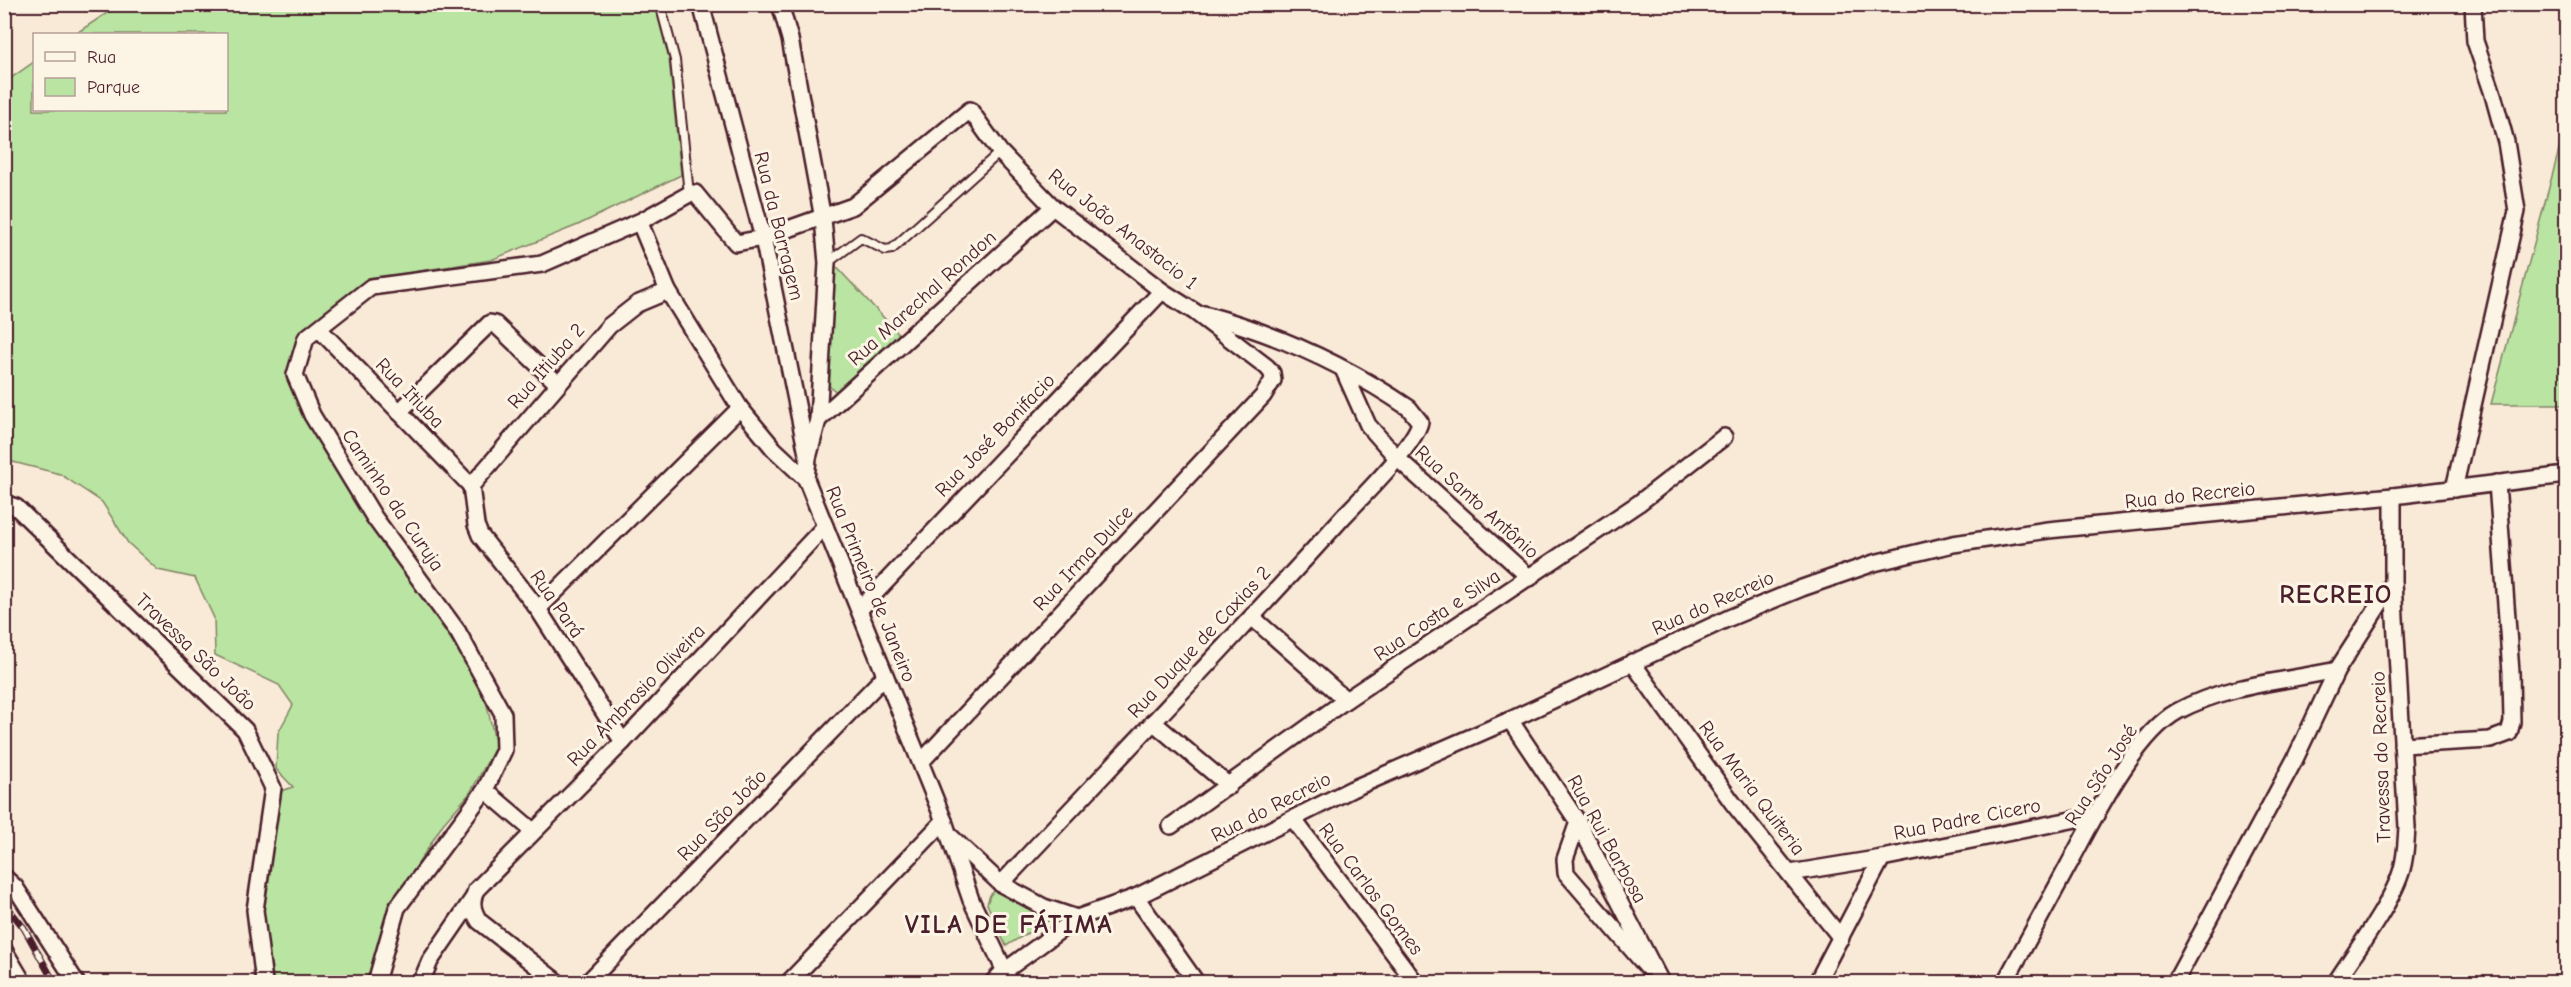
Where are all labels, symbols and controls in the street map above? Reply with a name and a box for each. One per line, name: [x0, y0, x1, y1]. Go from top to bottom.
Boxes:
legend: [33, 33, 228, 111]
text: Rua: [87, 47, 116, 68]
text: Parque: [87, 77, 140, 98]
street label: Rua da Barragem: [749, 149, 809, 303]
street label: Rua João Anastacio 1: [1044, 164, 1202, 294]
street label: Rua Marechal Rondon: [843, 226, 1001, 370]
street label: Rua Itiuba 2: [503, 319, 589, 413]
street label: Rua Itiuba: [371, 353, 449, 433]
street label: Rua José Bonifacio: [930, 369, 1060, 501]
street label: Caminho da Curuja: [337, 425, 449, 575]
street label: Rua Santo Antônio: [1410, 440, 1544, 564]
street label: Rua do Recreio: [2124, 477, 2256, 513]
street label: Rua Primeiro de Janeiro: [821, 483, 921, 685]
street label: Rua Irma Dulce: [1028, 501, 1138, 615]
street label: Rua Duque de Caxias 2: [1123, 561, 1275, 723]
street label: Rua Costa e Silva: [1370, 564, 1504, 666]
street label: Rua Pará: [525, 566, 589, 642]
street label: Rua do Recreio: [1648, 566, 1778, 640]
district label: RECREIO: [2279, 580, 2393, 610]
street label: Travessa São João: [131, 588, 261, 716]
street label: Rua Ambrosio Oliveira: [562, 619, 710, 771]
street label: Travessa do Recreio: [2367, 671, 2395, 843]
street label: Rua Maria Quiteria: [1694, 716, 1810, 860]
street label: Rua São José: [2060, 720, 2142, 830]
street label: Rua São João: [673, 764, 771, 866]
street label: Rua do Recreio: [1207, 767, 1335, 847]
street label: Rua Rui Barbosa: [1562, 771, 1652, 907]
street label: Rua Padre Cicero: [1892, 793, 2042, 845]
street label: Rua Carlos Gomes: [1314, 818, 1428, 960]
district label: VILA DE FÁTIMA: [905, 909, 1113, 940]

